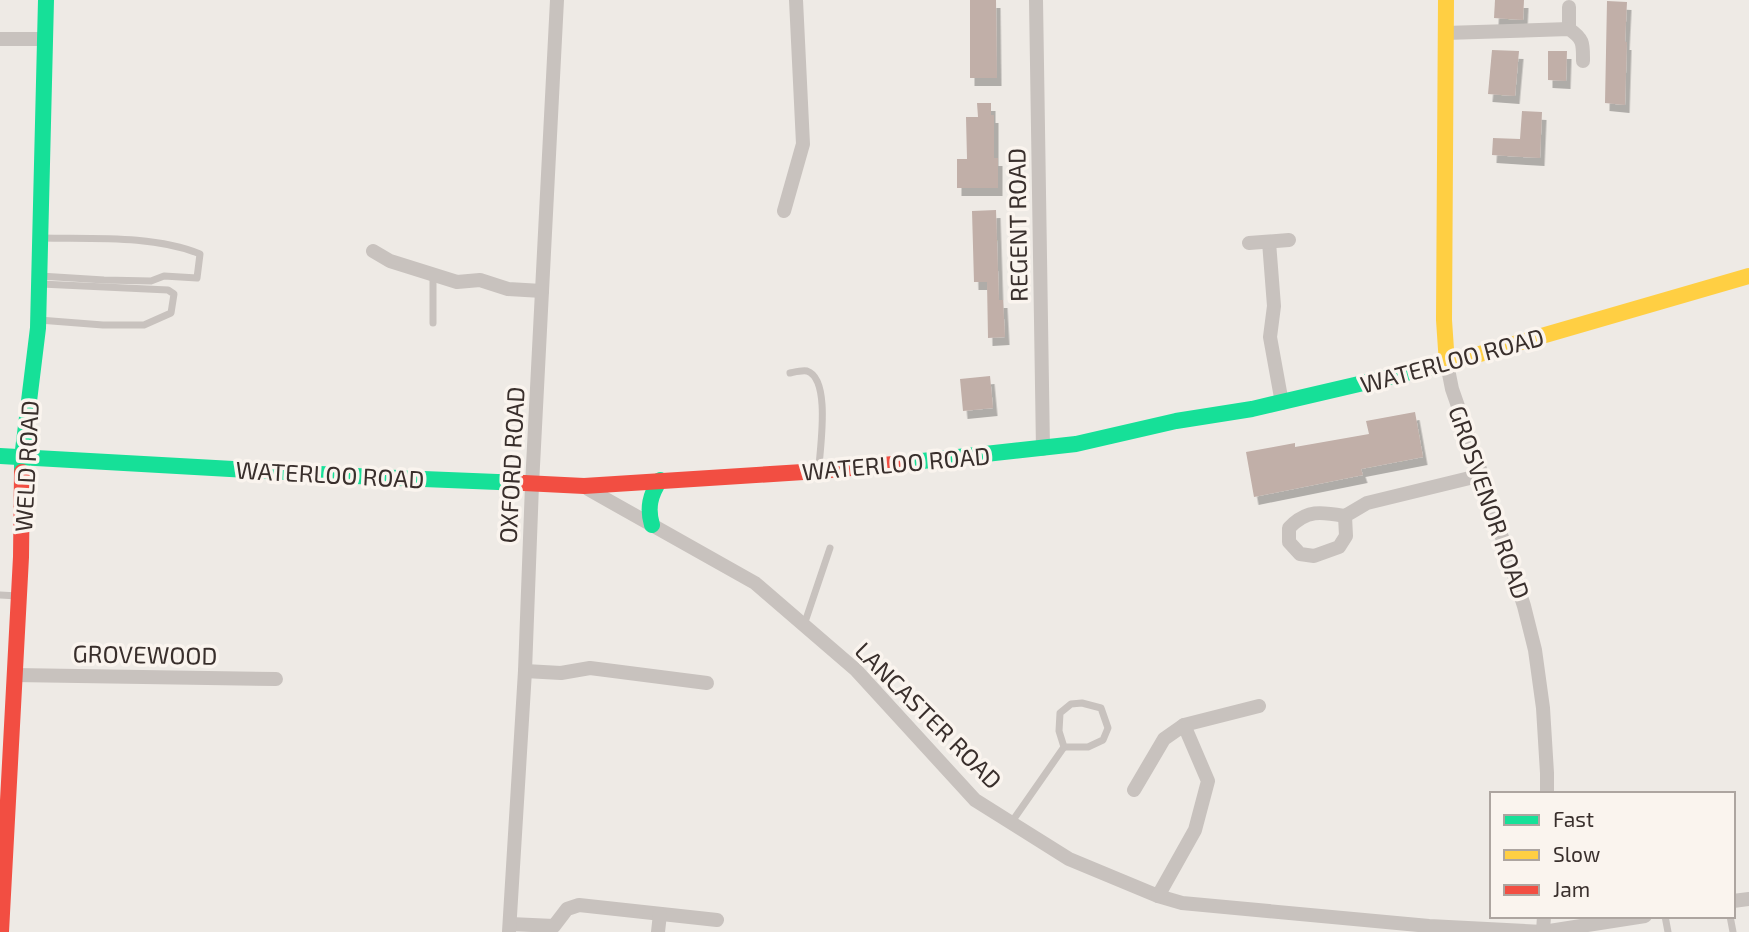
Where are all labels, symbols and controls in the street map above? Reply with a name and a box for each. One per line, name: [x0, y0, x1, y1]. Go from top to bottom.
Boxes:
street label: REGENT ROAD: [1001, 148, 1033, 302]
street label: WATERLOO ROAD: [1357, 322, 1547, 398]
street label: OXFORD ROAD: [492, 386, 530, 544]
street label: WELD ROAD: [8, 400, 44, 532]
street label: GROSVENOR ROAD: [1443, 402, 1537, 602]
street label: WATERLOO ROAD: [801, 440, 991, 486]
street label: WATERLOO ROAD: [235, 455, 425, 493]
street label: LANCASTER ROAD: [850, 636, 1008, 794]
street label: GROVEWOOD: [72, 638, 218, 670]
legend: [1490, 792, 1735, 918]
text: Fast: [1553, 806, 1594, 831]
text: Slow: [1553, 841, 1600, 866]
text: Jam: [1553, 876, 1590, 901]

